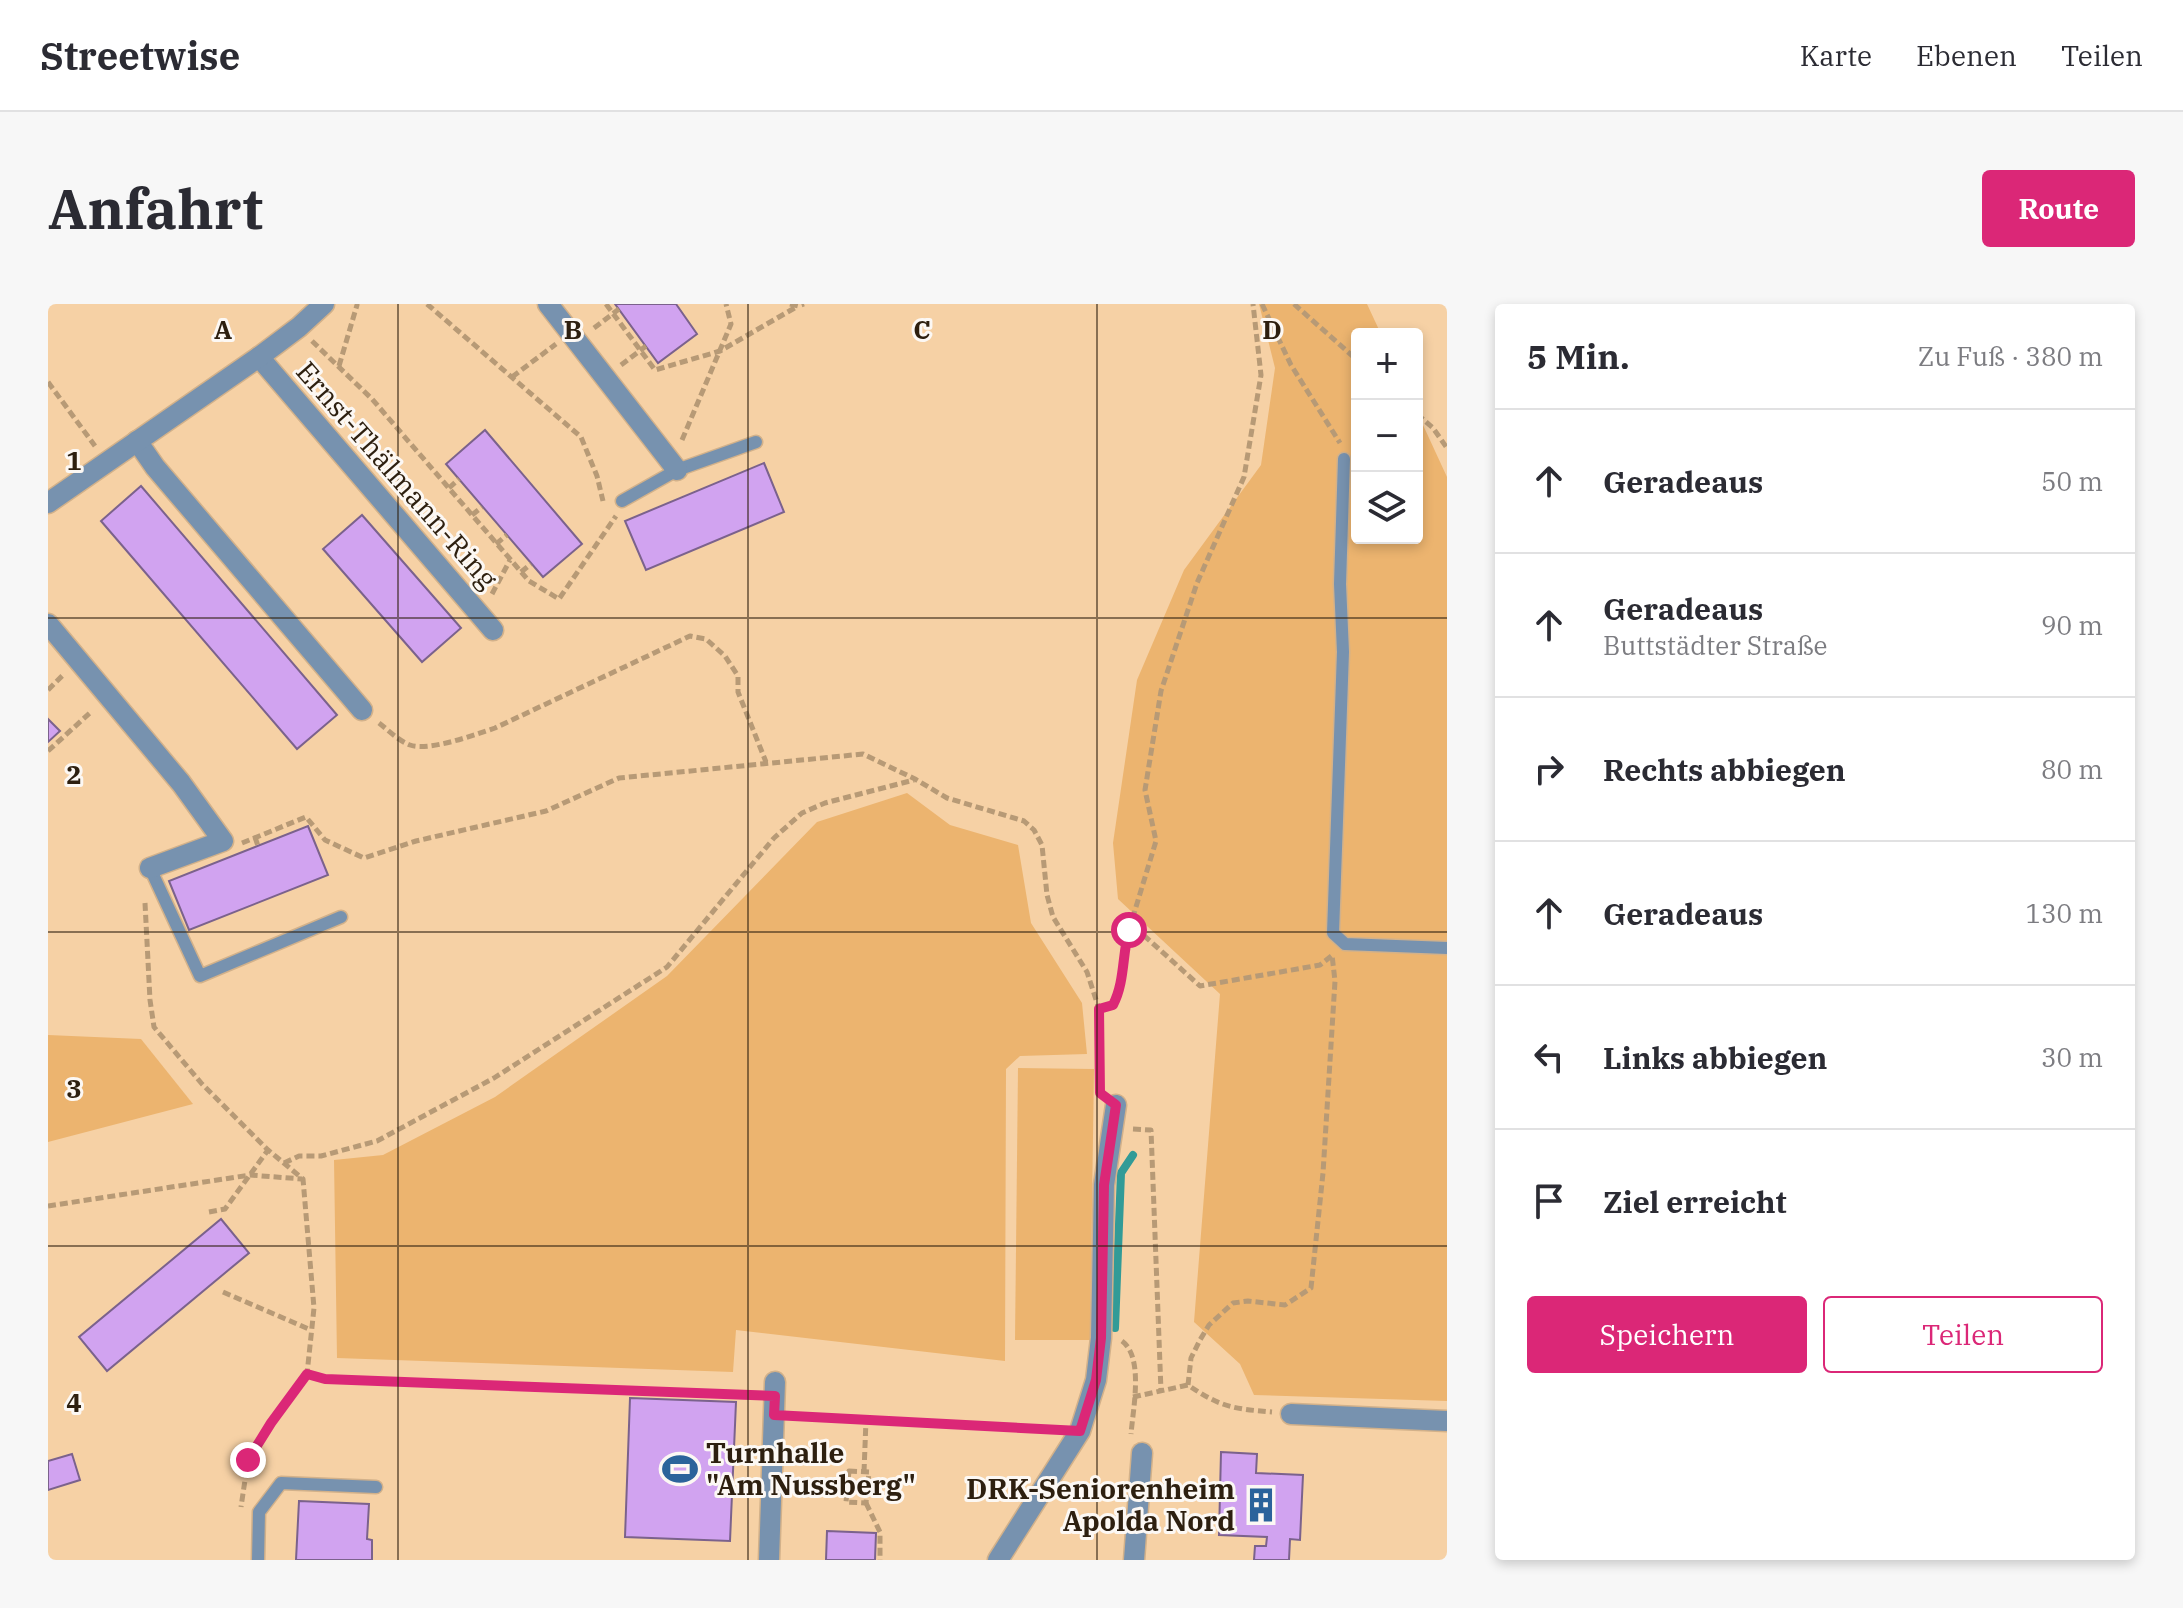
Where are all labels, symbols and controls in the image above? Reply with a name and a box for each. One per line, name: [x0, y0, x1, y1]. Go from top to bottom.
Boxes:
text: Streetwise: [40, 31, 240, 80]
text: Karte: [1800, 37, 1872, 74]
text: Ebenen: [1916, 37, 2017, 74]
text: Teilen: [2061, 37, 2143, 74]
button: Route: [1982, 170, 2135, 247]
text: Anfahrt: [48, 172, 263, 244]
text: A: [214, 312, 232, 346]
text: B: [564, 312, 582, 346]
text: C: [913, 312, 931, 346]
text: D: [1262, 312, 1282, 346]
map controls: [1351, 328, 1423, 544]
button: +: [1351, 328, 1423, 400]
text: 5 Min.: [1527, 334, 1630, 378]
text: Zu Fuß · 380 m: [1918, 339, 2103, 373]
street label: Ernst-Thälmann-Ring: [288, 353, 506, 596]
button: −: [1351, 400, 1423, 472]
text: 1: [66, 443, 82, 477]
icon: ahead: [1527, 459, 1571, 503]
text: Geradeaus: [1603, 462, 1763, 501]
text: 50 m: [2041, 464, 2103, 498]
button: layers: [1351, 472, 1423, 544]
text: Geradeaus: [1603, 589, 1763, 628]
icon: ahead: [1527, 603, 1571, 647]
text: 90 m: [2041, 608, 2103, 642]
text: Buttstädter Straße: [1603, 628, 1827, 662]
icon: right: [1527, 747, 1571, 791]
text: Rechts abbiegen: [1603, 750, 1846, 789]
text: 80 m: [2041, 752, 2103, 786]
text: 2: [66, 757, 82, 791]
icon: ahead: [1527, 891, 1571, 935]
text: Geradeaus: [1603, 894, 1763, 933]
text: 130 m: [2025, 896, 2103, 930]
route start: [1111, 912, 1147, 948]
icon: left: [1527, 1035, 1571, 1079]
text: Links abbiegen: [1603, 1038, 1827, 1077]
text: 30 m: [2041, 1040, 2103, 1074]
text: 3: [66, 1071, 82, 1105]
icon: arrive: [1527, 1179, 1571, 1223]
text: Ziel erreicht: [1603, 1182, 1787, 1221]
button: Speichern: [1527, 1296, 1807, 1373]
button: Teilen: [1823, 1296, 2103, 1373]
text: 4: [66, 1385, 82, 1419]
place label: Turnhalle "Am Nussberg": [706, 1434, 916, 1503]
route end: [230, 1442, 266, 1478]
sports icon: Turnhalle "Am Nussberg": [661, 1450, 699, 1488]
place label: DRK-Seniorenheim Apolda Nord: [966, 1470, 1235, 1539]
building icon: DRK-Seniorenheim Apolda Nord: [1242, 1486, 1280, 1524]

